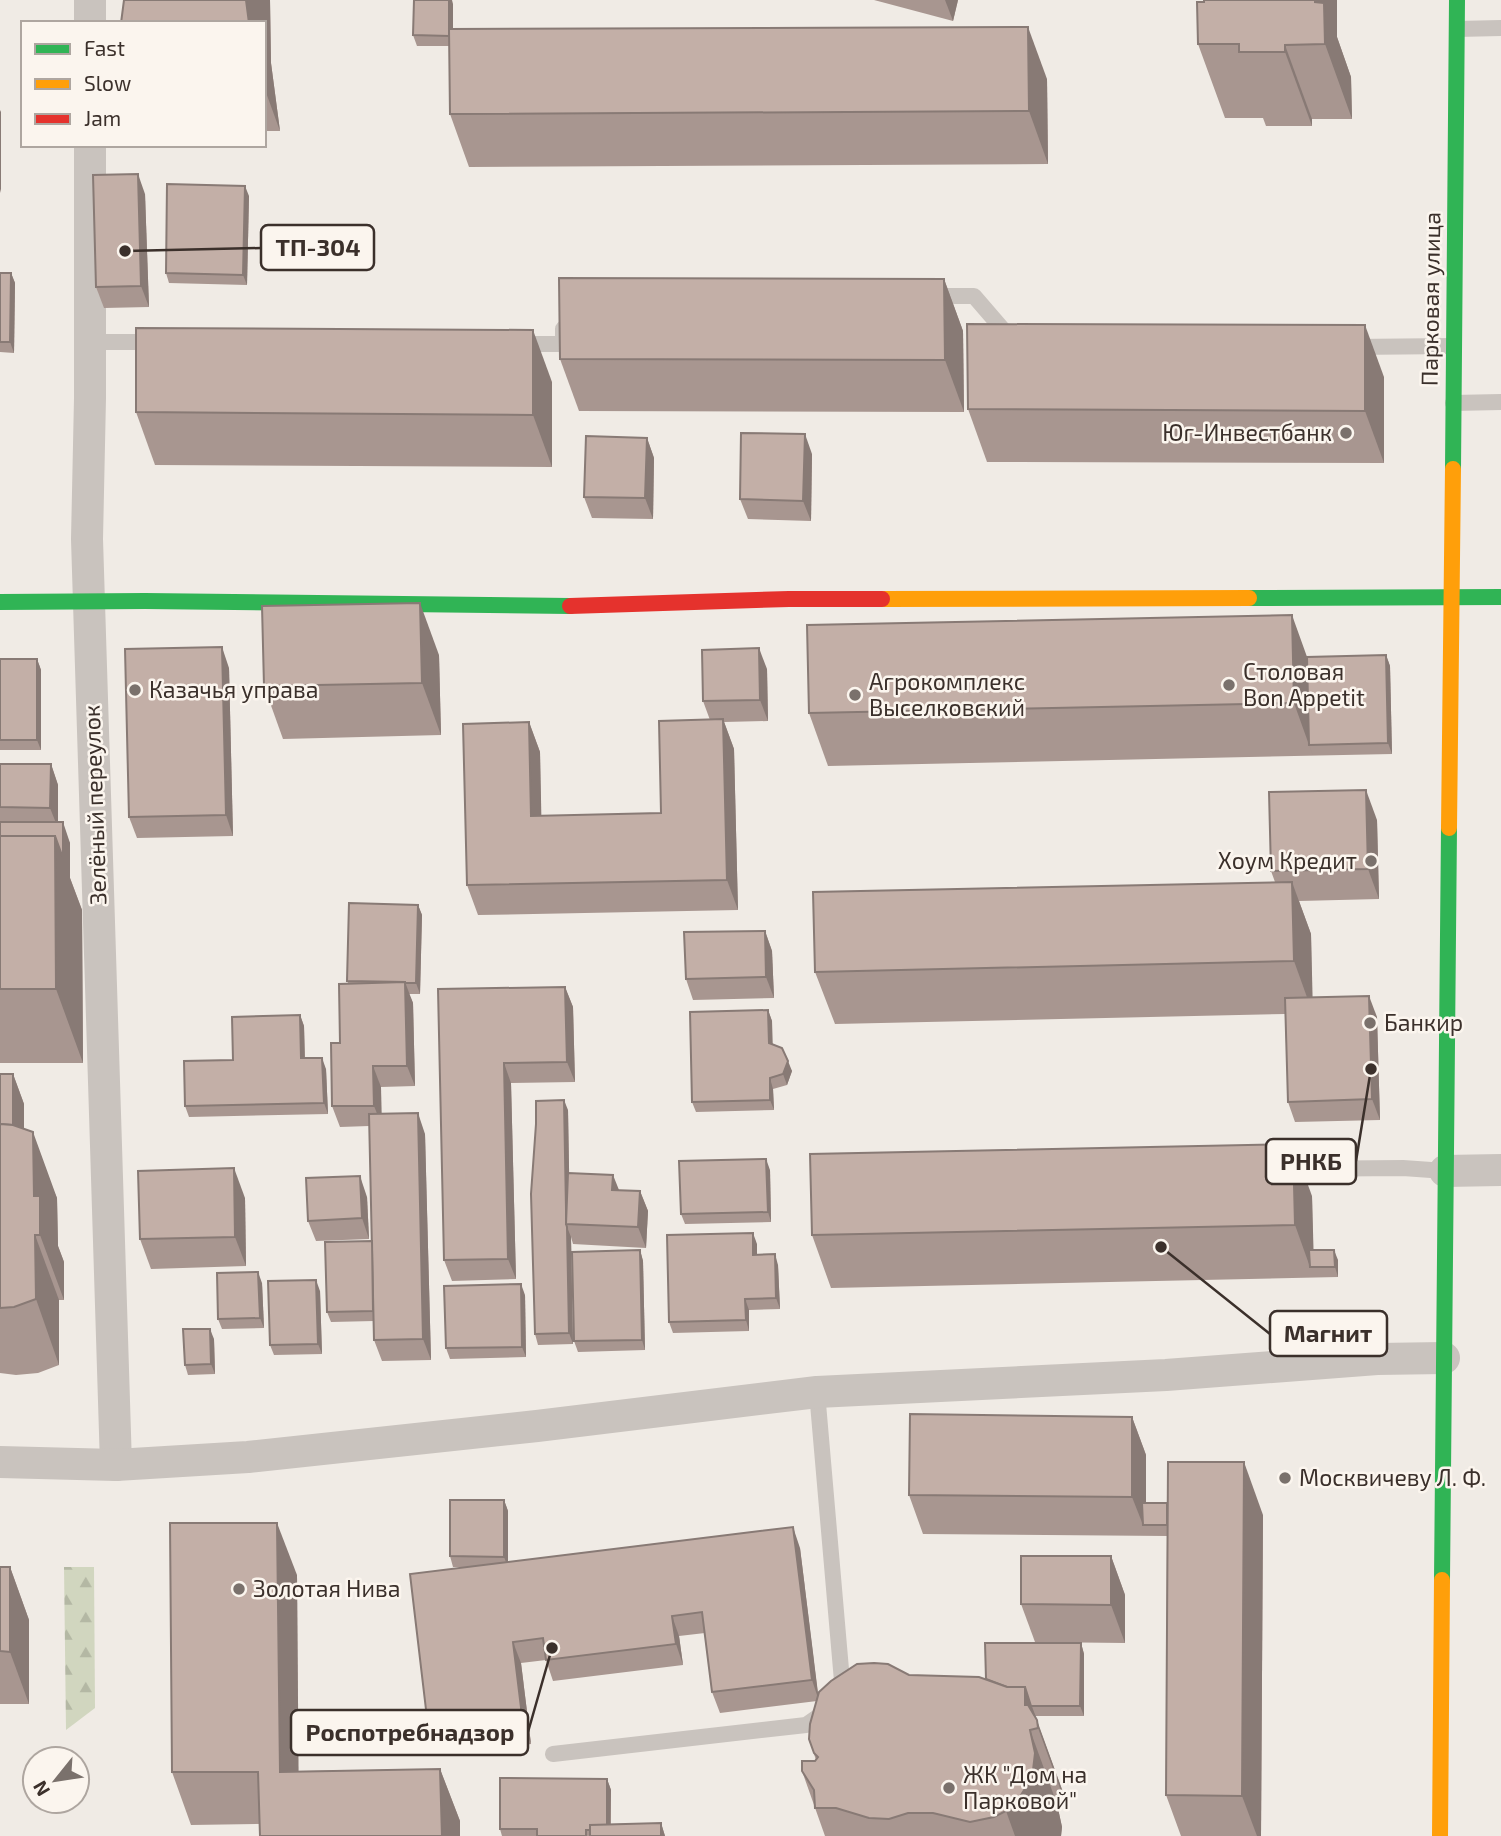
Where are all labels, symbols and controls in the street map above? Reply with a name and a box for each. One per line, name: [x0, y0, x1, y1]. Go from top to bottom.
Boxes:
legend: [21, 21, 266, 147]
text: Fast: [84, 35, 125, 60]
text: Slow: [84, 70, 131, 95]
text: Jam: [84, 105, 121, 130]
street label: Парковая улица: [1414, 212, 1447, 386]
callout: ТП-304: [261, 225, 374, 270]
text: ТП-304: [275, 232, 361, 261]
place label: Юг-Инвестбанк: [1162, 418, 1332, 446]
marker: Юг-Инвестбанк: [1338, 425, 1354, 441]
place label: Столовая Bon Appetit: [1243, 657, 1365, 711]
place label: Агрокомплекс Выселковский: [869, 667, 1025, 721]
place label: Казачья управа: [149, 675, 318, 704]
marker: Столовая Bon Appetit: [1221, 677, 1237, 693]
marker: Казачья управа: [127, 682, 143, 698]
marker: Агрокомплекс Выселковский: [847, 687, 863, 703]
street label: Зелёный переулок: [77, 704, 112, 906]
place label: Хоум Кредит: [1218, 846, 1357, 875]
marker: Хоум Кредит: [1363, 853, 1379, 869]
place label: Банкир: [1384, 1008, 1463, 1036]
marker: Банкир: [1362, 1015, 1378, 1031]
callout: РНКБ: [1266, 1139, 1356, 1184]
text: РНКБ: [1280, 1146, 1342, 1175]
callout: Магнит: [1270, 1311, 1387, 1356]
text: Магнит: [1284, 1318, 1372, 1347]
place label: Москвичеву Л. Ф.: [1299, 1463, 1486, 1492]
marker: Москвичеву Л. Ф.: [1277, 1470, 1293, 1486]
place label: Золотая Нива: [253, 1574, 400, 1602]
marker: Золотая Нива: [231, 1581, 247, 1597]
callout: Роспотребнадзор: [291, 1710, 528, 1755]
text: Роспотребнадзор: [306, 1717, 514, 1746]
north arrow: [21, 1745, 91, 1815]
place label: ЖК "Дом на Парковой": [963, 1760, 1087, 1814]
text: N: [27, 1777, 54, 1800]
marker: ЖК "Дом на Парковой": [941, 1780, 957, 1796]

